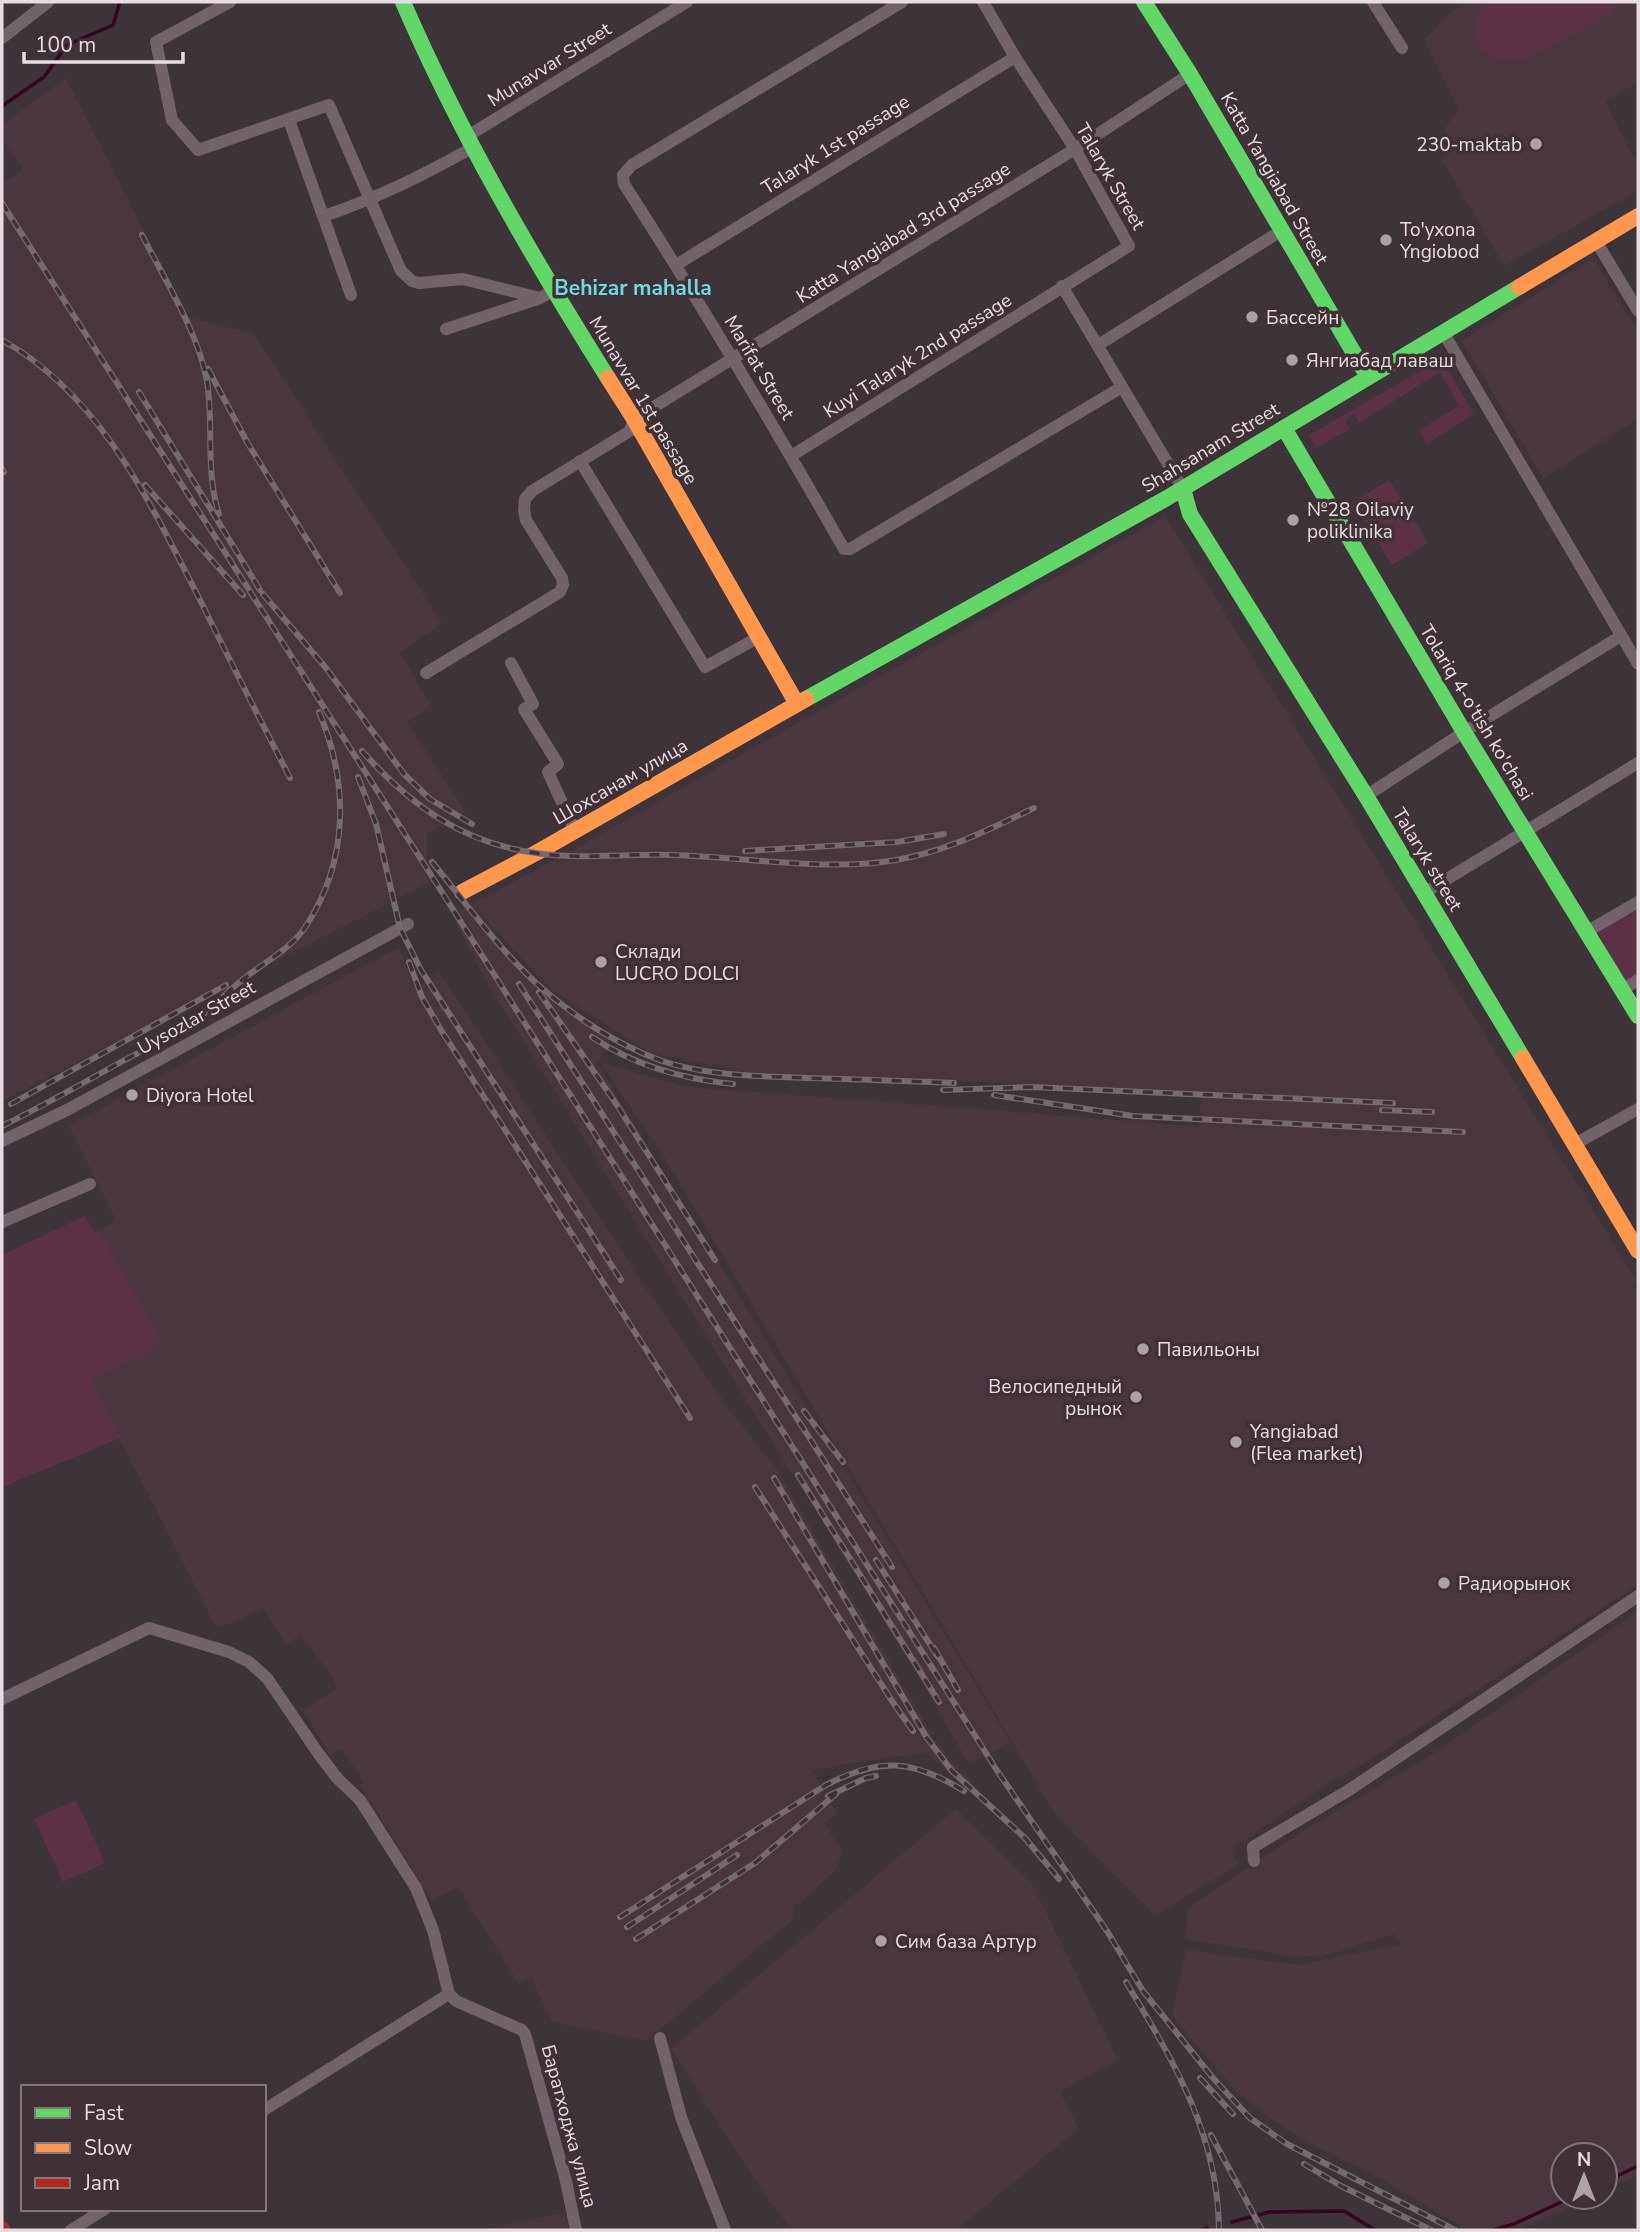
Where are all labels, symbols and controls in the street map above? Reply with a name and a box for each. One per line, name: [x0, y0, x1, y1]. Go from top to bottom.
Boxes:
street label: Munavvar Street: [483, 16, 616, 113]
scale bar: [24, 21, 184, 65]
text: 100 m: [35, 31, 96, 59]
street label: Katta Yangiabad Street: [1214, 87, 1334, 270]
street label: Talaryk 1st passage: [757, 89, 915, 201]
street label: Talaryk Street: [1069, 118, 1151, 235]
place label: 230-maktab: [1416, 132, 1522, 158]
marker: 230-maktab: [1528, 136, 1544, 152]
street label: Katta Yangiabad 3rd passage: [791, 156, 1016, 310]
place label: To'yxona Yngiobod: [1399, 217, 1480, 265]
marker: To'yxona Yngiobod: [1378, 232, 1394, 248]
district label: Behizar mahalla: [554, 274, 712, 302]
street label: Kuyi Talaryk 2nd passage: [818, 287, 1017, 425]
place label: Бассейн: [1266, 305, 1339, 331]
marker: Бассейн: [1244, 309, 1260, 325]
street label: Marifat Street: [718, 311, 801, 425]
street label: Munavvar 1st passage: [583, 312, 704, 489]
place label: Янгиабад лаваш: [1306, 348, 1454, 374]
marker: Янгиабад лаваш: [1284, 352, 1300, 368]
street label: Shahsanam Street: [1137, 396, 1285, 499]
place label: №28 Oilaviy poliklinika: [1307, 497, 1414, 545]
marker: №28 Oilaviy poliklinika: [1285, 512, 1301, 528]
street label: Tolariq 4-o'tish ko'chasi: [1413, 620, 1539, 805]
street label: Шохсанам улица: [548, 733, 693, 831]
street label: Talaryk street: [1386, 803, 1468, 916]
place label: Склади LUCRO DOLCI: [615, 939, 739, 987]
marker: Склади LUCRO DOLCI: [593, 954, 609, 970]
street label: Uysozlar Street: [133, 975, 260, 1061]
place label: Diyora Hotel: [146, 1083, 254, 1109]
marker: Diyora Hotel: [124, 1087, 140, 1103]
place label: Павильоны: [1157, 1337, 1260, 1363]
marker: Павильоны: [1135, 1341, 1151, 1357]
place label: Велосипедный рынок: [988, 1374, 1122, 1422]
marker: Велосипедный рынок: [1128, 1389, 1144, 1405]
place label: Yangiabad (Flea market): [1249, 1419, 1364, 1467]
marker: Yangiabad (Flea market): [1228, 1434, 1244, 1450]
place label: Радиорынок: [1458, 1571, 1570, 1597]
marker: Радиорынок: [1436, 1575, 1452, 1591]
place label: Сим база Артур: [895, 1929, 1037, 1955]
marker: Сим база Артур: [873, 1933, 889, 1949]
street label: Баратходжа улица: [535, 2042, 603, 2211]
legend: [21, 2085, 266, 2211]
text: Fast: [84, 2099, 124, 2127]
text: Slow: [84, 2134, 133, 2162]
north arrow: [1549, 2141, 1619, 2211]
text: N: [1577, 2147, 1591, 2173]
text: Jam: [83, 2169, 120, 2197]

